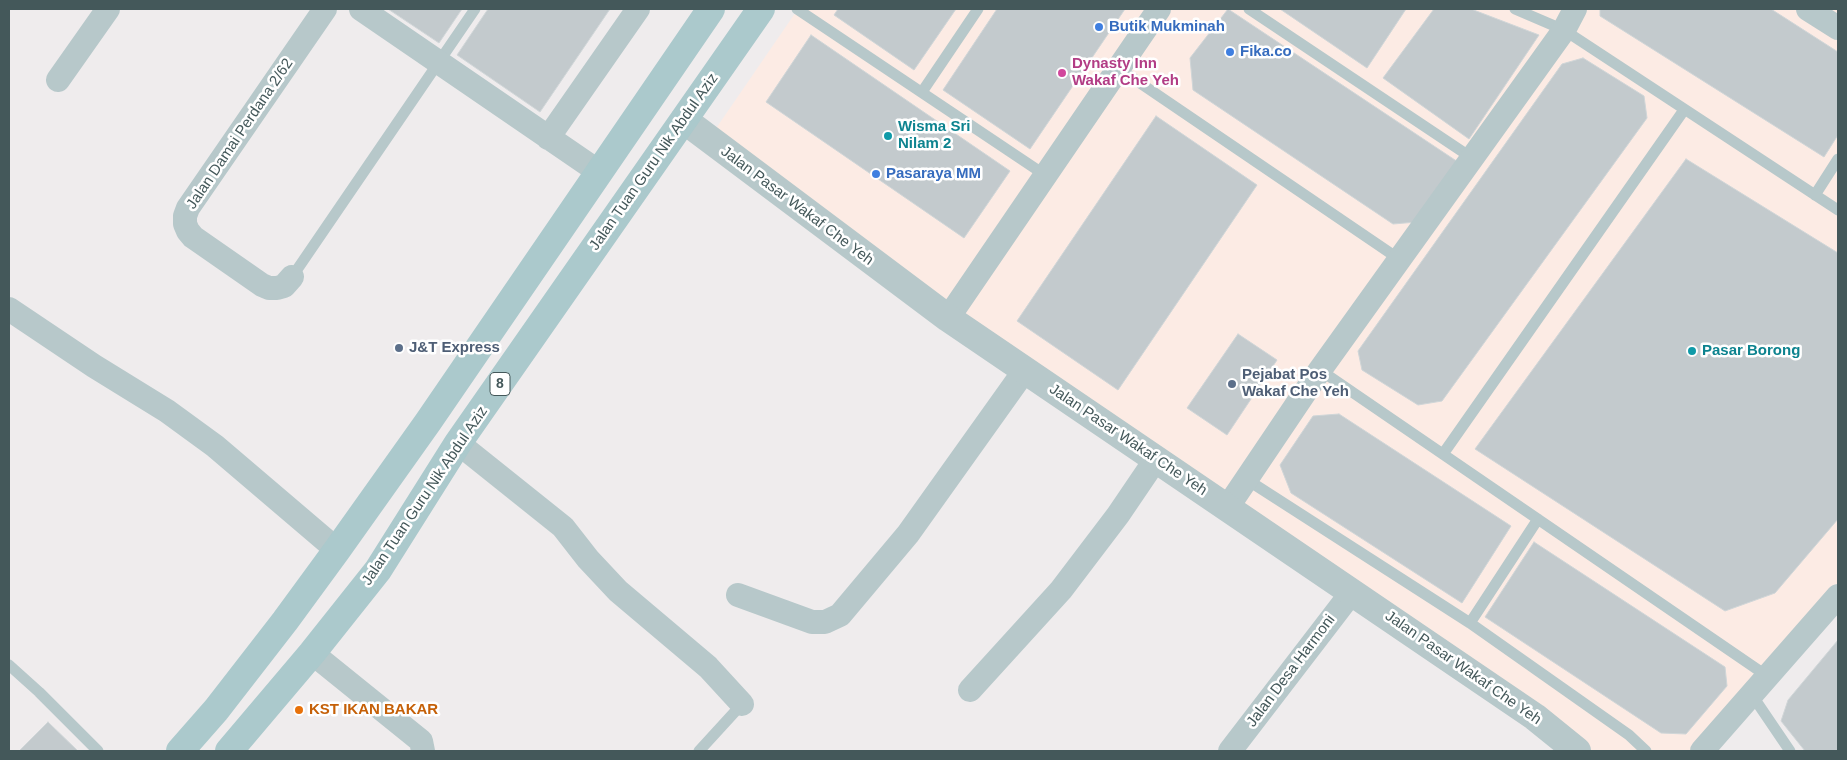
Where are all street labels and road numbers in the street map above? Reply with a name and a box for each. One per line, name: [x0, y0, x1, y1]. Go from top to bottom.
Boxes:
street label: Jalan Damai Perdana 2/62: [183, 55, 297, 213]
street label: Jalan Tuan Guru Nik Abdul Aziz: [586, 70, 722, 254]
street label: Jalan Pasar Wakaf Che Yeh: [717, 143, 877, 269]
road number: 8: [490, 372, 510, 396]
street label: Jalan Pasar Wakaf Che Yeh: [1046, 380, 1210, 500]
street label: Jalan Tuan Guru Nik Abdul Aziz: [358, 403, 492, 589]
street label: Jalan Pasar Wakaf Che Yeh: [1381, 607, 1545, 729]
street label: Jalan Desa Harmoni: [1243, 611, 1339, 731]

